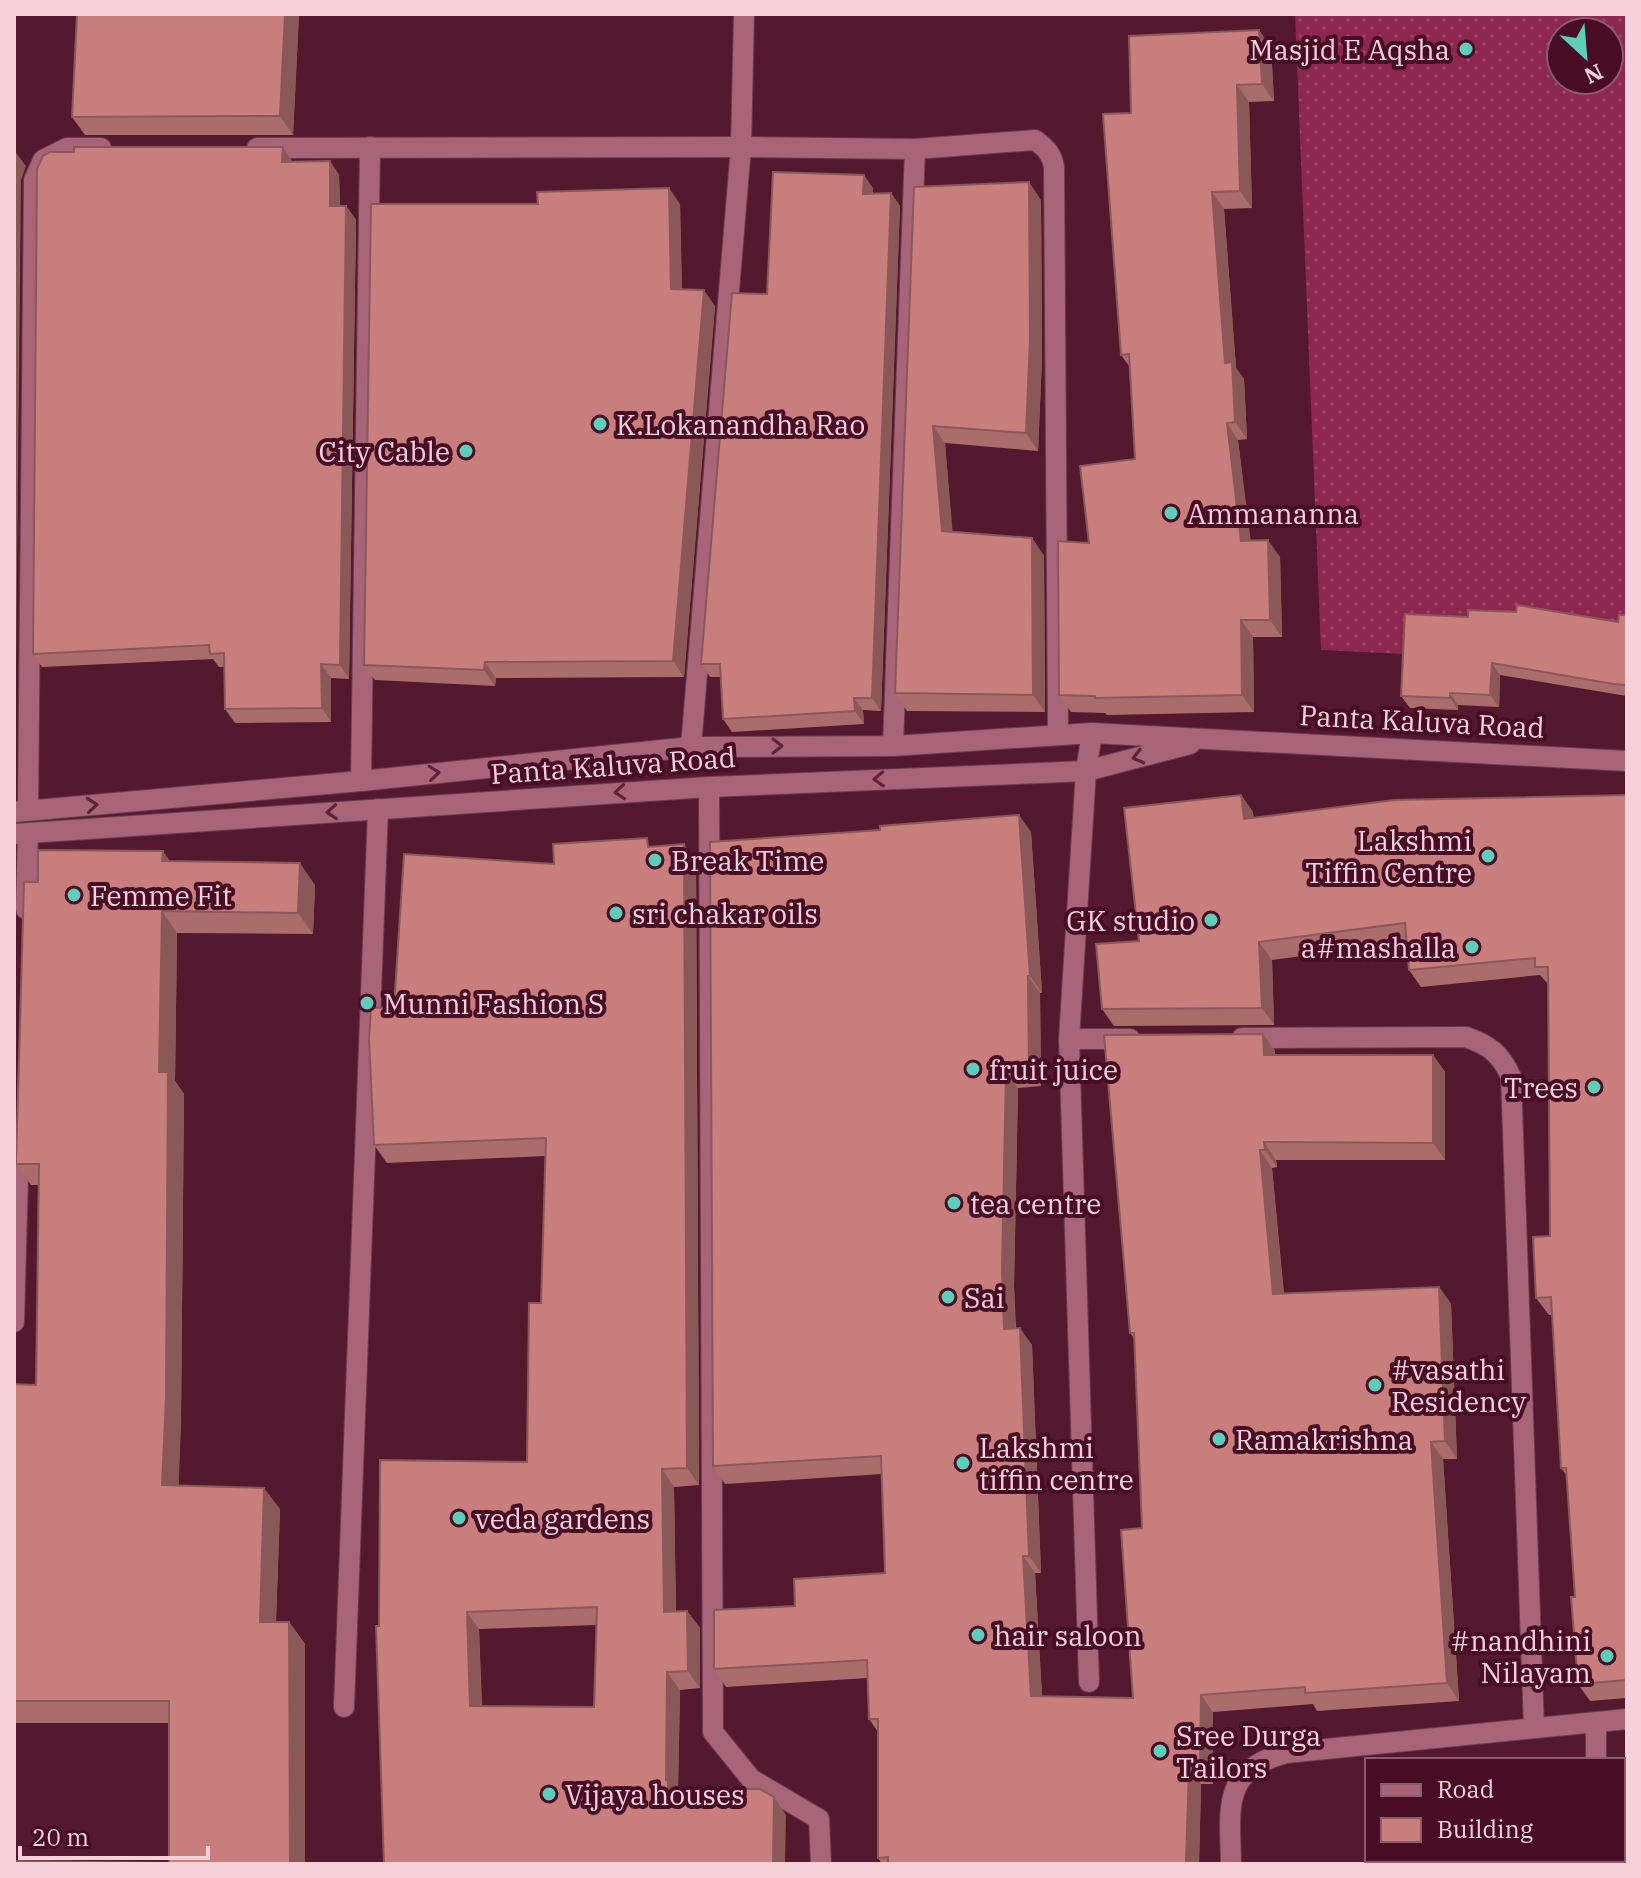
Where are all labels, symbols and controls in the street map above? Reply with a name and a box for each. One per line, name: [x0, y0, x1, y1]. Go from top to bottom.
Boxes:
north arrow: [1545, 16, 1625, 96]
place label: Masjid E Aqsha: [1249, 31, 1450, 68]
marker: Masjid E Aqsha: [1457, 40, 1475, 58]
text: N: [1580, 58, 1608, 91]
place label: K.Lokanandha Rao: [616, 406, 865, 443]
marker: K.Lokanandha Rao: [591, 415, 609, 433]
place label: City Cable: [319, 433, 450, 470]
marker: City Cable: [457, 442, 475, 460]
place label: Ammananna: [1187, 495, 1359, 532]
marker: Ammananna: [1162, 504, 1180, 522]
street label: Panta Kaluva Road: [1298, 696, 1546, 746]
street label: Panta Kaluva Road: [489, 738, 737, 792]
one-way arrow: [771, 738, 784, 755]
one-way arrow: [1131, 748, 1145, 765]
one-way arrow: [428, 765, 441, 782]
one-way arrow: [872, 771, 885, 788]
one-way arrow: [613, 784, 626, 801]
one-way arrow: [86, 797, 99, 814]
one-way arrow: [325, 803, 338, 820]
place label: Lakshmi Tiffin Centre: [1305, 822, 1472, 891]
place label: Break Time: [671, 842, 824, 879]
marker: Lakshmi Tiffin Centre: [1479, 847, 1497, 865]
marker: Break Time: [646, 851, 664, 869]
place label: Femme Fit: [90, 877, 232, 914]
marker: Femme Fit: [65, 886, 83, 904]
place label: sri chakar oils: [632, 895, 818, 932]
place label: GK studio: [1066, 902, 1195, 939]
marker: sri chakar oils: [607, 904, 625, 922]
marker: GK studio: [1202, 911, 1220, 929]
place label: a#mashalla: [1301, 929, 1456, 966]
marker: a#mashalla: [1463, 938, 1481, 956]
place label: Munni Fashion S: [383, 985, 604, 1022]
marker: Munni Fashion S: [358, 994, 376, 1012]
place label: fruit juice: [989, 1051, 1118, 1088]
marker: fruit juice: [964, 1060, 982, 1078]
place label: Trees: [1504, 1069, 1578, 1106]
marker: Trees: [1585, 1078, 1603, 1096]
place label: tea centre: [970, 1185, 1101, 1222]
marker: tea centre: [945, 1194, 963, 1212]
place label: Sai: [964, 1279, 1005, 1316]
marker: Sai: [939, 1288, 957, 1306]
place label: #vasathi Residency: [1391, 1351, 1526, 1420]
marker: #vasathi Residency: [1366, 1376, 1384, 1394]
place label: Ramakrishna: [1235, 1421, 1413, 1458]
place label: Lakshmi tiffin centre: [979, 1429, 1134, 1498]
marker: Ramakrishna: [1210, 1430, 1228, 1448]
marker: Lakshmi tiffin centre: [954, 1454, 972, 1472]
place label: veda gardens: [475, 1500, 650, 1537]
marker: veda gardens: [450, 1509, 468, 1527]
place label: hair saloon: [994, 1617, 1142, 1654]
place label: #nandhini Nilayam: [1450, 1622, 1591, 1691]
marker: hair saloon: [969, 1626, 987, 1644]
marker: #nandhini Nilayam: [1598, 1647, 1616, 1665]
place label: Sree Durga Tailors: [1176, 1717, 1321, 1786]
marker: Sree Durga Tailors: [1151, 1742, 1169, 1760]
legend: [1365, 1758, 1625, 1862]
text: Road: [1437, 1773, 1494, 1805]
place label: Vijaya houses: [565, 1776, 745, 1813]
marker: Vijaya houses: [540, 1785, 558, 1803]
scale bar: [20, 1810, 208, 1860]
text: Building: [1437, 1813, 1533, 1845]
text: 20 m: [32, 1821, 89, 1853]

